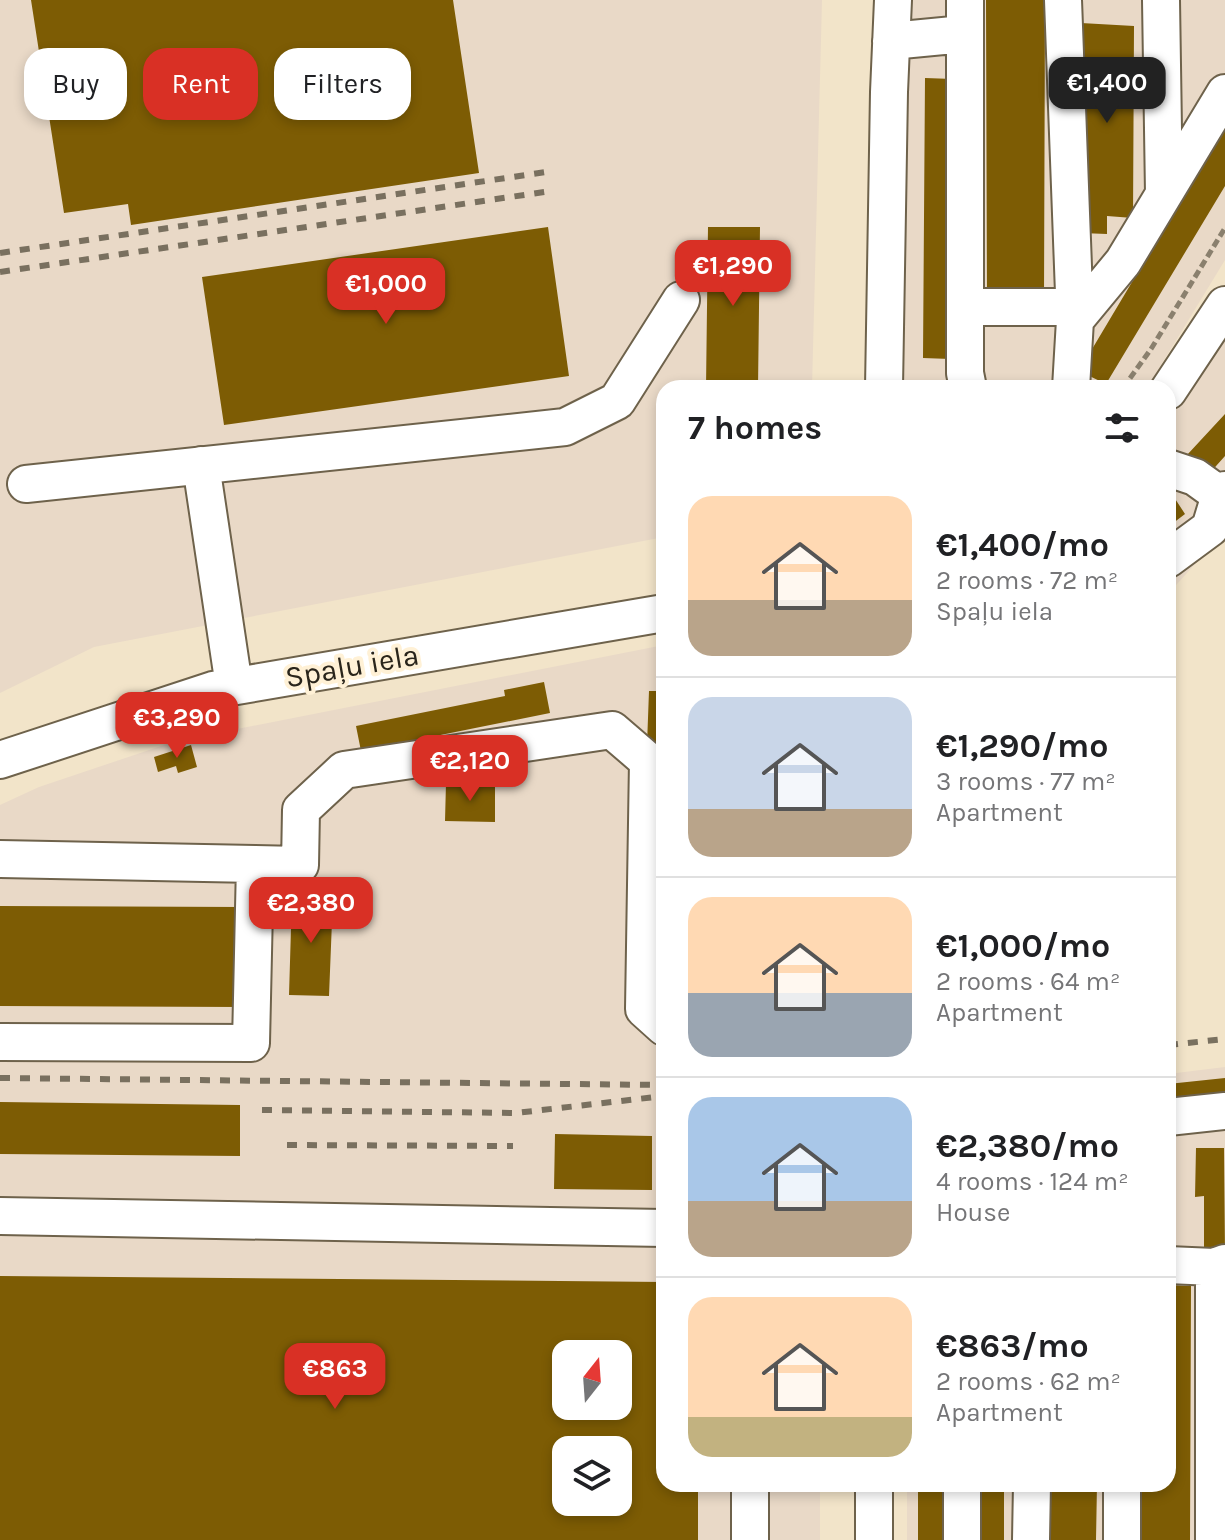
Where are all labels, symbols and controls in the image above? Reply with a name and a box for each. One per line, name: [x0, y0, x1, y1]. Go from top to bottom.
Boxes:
chip: Buy: [24, 48, 127, 120]
chip: Rent: [143, 48, 258, 120]
chip: Filters: [274, 48, 411, 120]
pin: €1,400: [1042, 57, 1172, 125]
text: €1,400: [1067, 67, 1147, 98]
pin: €1,290: [668, 240, 798, 308]
text: €1,290: [693, 250, 773, 281]
pin: €1,000: [321, 258, 451, 326]
text: €1,000: [345, 268, 427, 299]
icon: filters: [1100, 406, 1144, 450]
text: 7 homes: [688, 408, 822, 448]
text: €1,400/mo: [936, 525, 1109, 565]
icon: home: [752, 528, 848, 624]
text: 2 rooms · 72 m²: [936, 565, 1118, 596]
text: Spaļu iela: [936, 596, 1053, 627]
street label: Spaļu iela: [282, 637, 422, 695]
pin: €3,290: [112, 692, 242, 760]
text: €3,290: [133, 702, 221, 733]
text: €1,290/mo: [936, 726, 1109, 766]
icon: home: [752, 729, 848, 825]
pin: €2,120: [405, 735, 535, 803]
text: €2,120: [430, 745, 510, 776]
text: 3 rooms · 77 m²: [936, 766, 1116, 797]
text: Apartment: [936, 797, 1063, 828]
pin: €2,380: [246, 877, 376, 945]
text: €2,380: [267, 887, 355, 918]
text: €1,000/mo: [936, 926, 1110, 966]
icon: home: [752, 929, 848, 1025]
text: 2 rooms · 64 m²: [936, 966, 1120, 997]
text: Apartment: [936, 997, 1063, 1028]
text: €2,380/mo: [936, 1126, 1119, 1166]
icon: home: [752, 1129, 848, 1225]
text: 4 rooms · 124 m²: [936, 1166, 1129, 1197]
text: House: [936, 1197, 1010, 1228]
text: €863/mo: [936, 1326, 1089, 1366]
icon: home: [752, 1329, 848, 1425]
north arrow: [552, 1340, 632, 1420]
map controls: [552, 1340, 632, 1516]
pin: €863: [288, 1343, 382, 1411]
text: €863: [302, 1353, 368, 1384]
text: 2 rooms · 62 m²: [936, 1366, 1121, 1397]
text: Apartment: [936, 1397, 1063, 1428]
button: layers: [552, 1436, 632, 1516]

